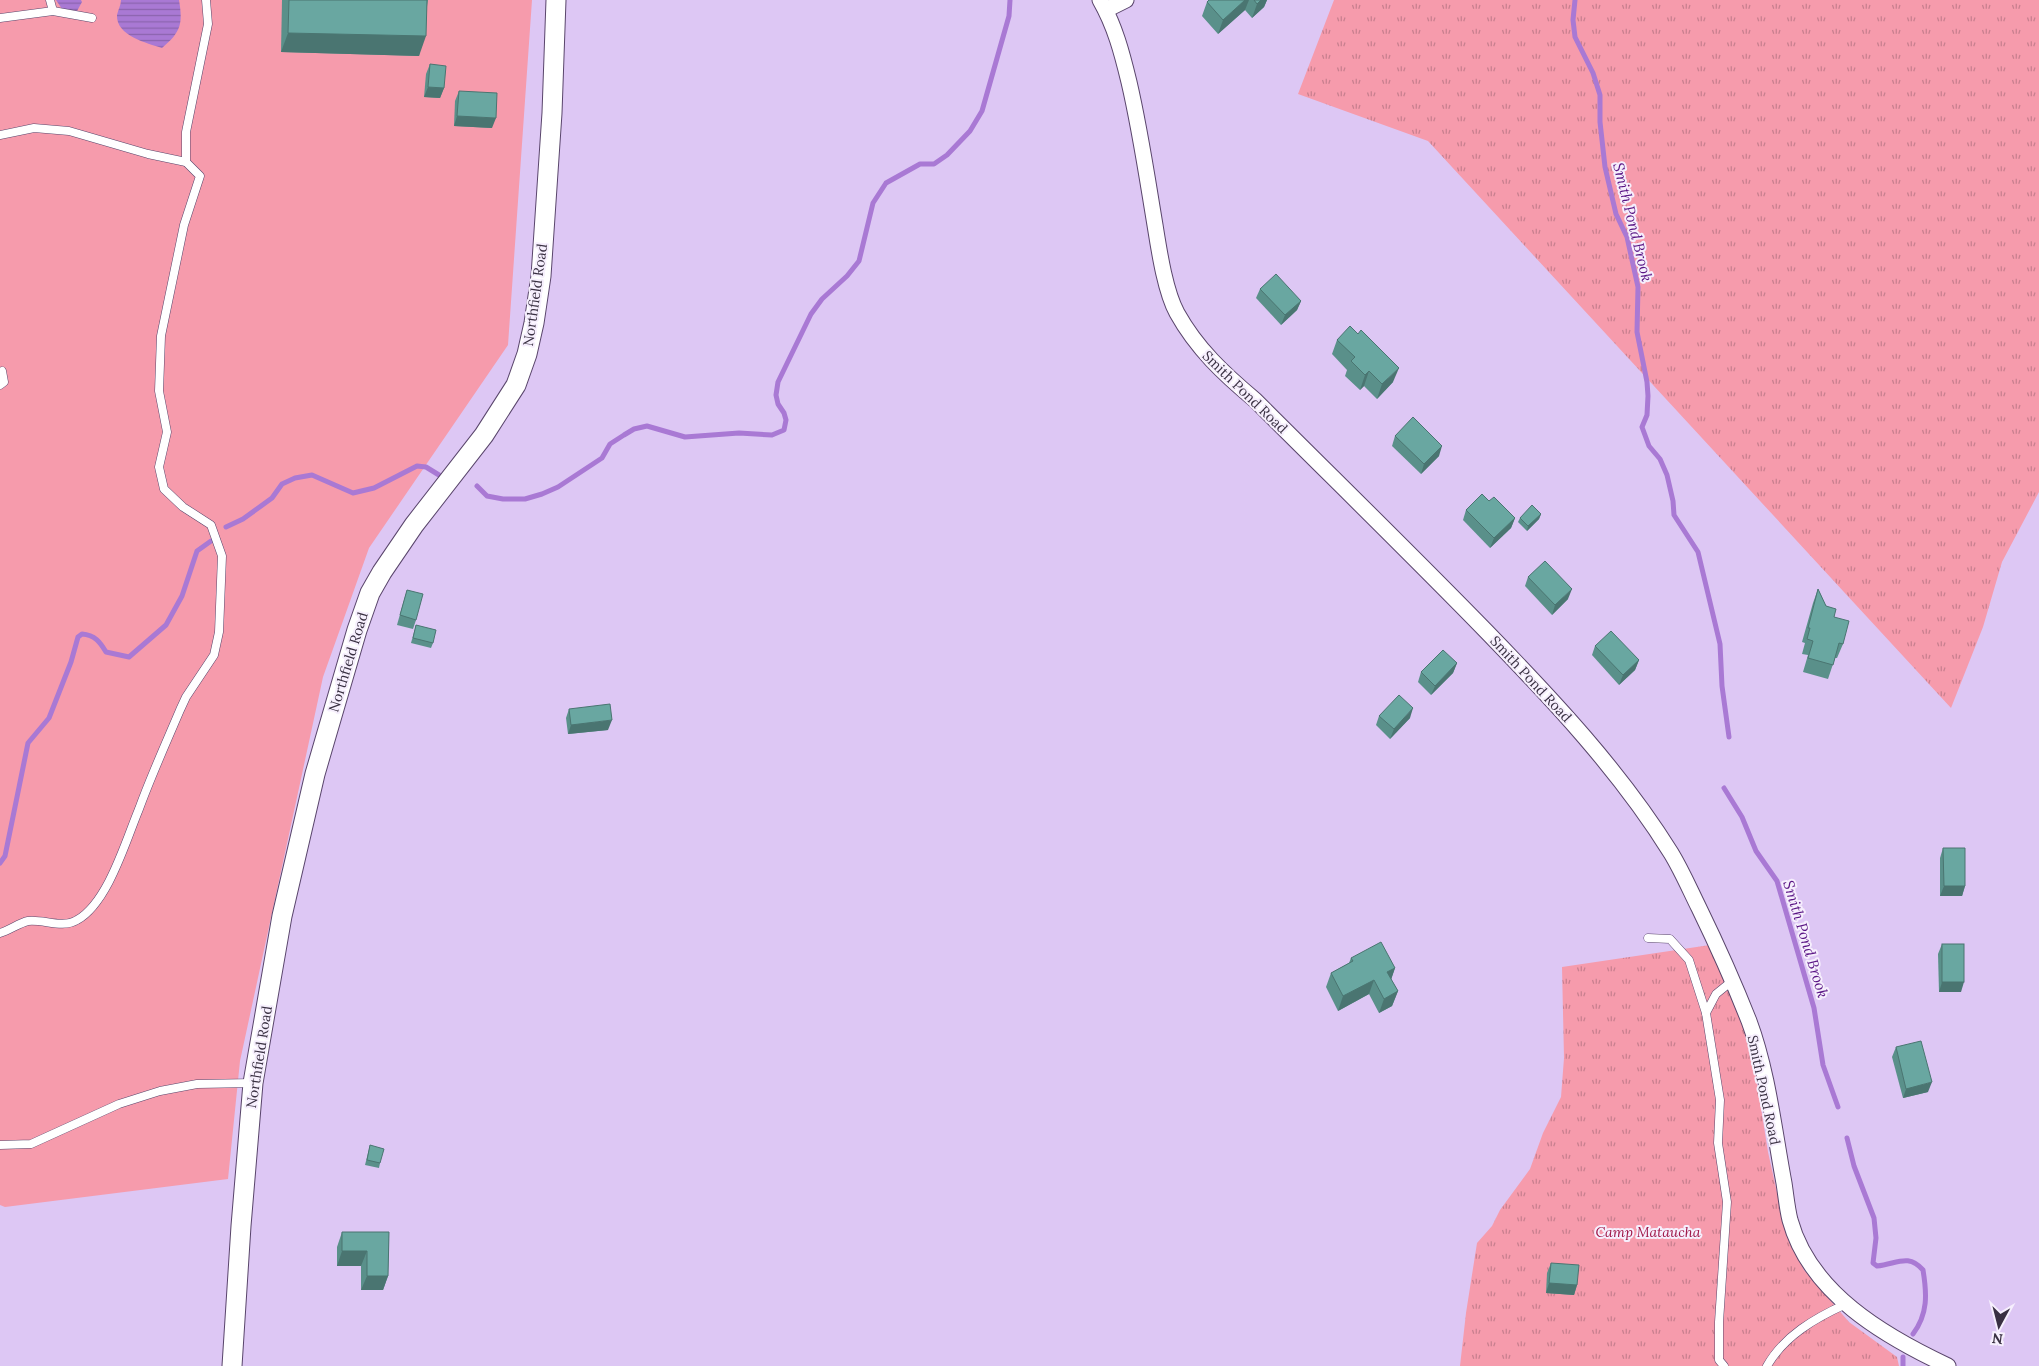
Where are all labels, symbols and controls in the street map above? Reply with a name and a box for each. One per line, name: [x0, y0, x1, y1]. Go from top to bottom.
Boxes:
water label: Smith Pond Brook: [1609, 161, 1657, 284]
street label: Northfield Road: [519, 243, 551, 347]
street label: Smith Pond Road: [1199, 347, 1291, 437]
street label: Northfield Road: [324, 610, 372, 714]
street label: Smith Pond Road: [1486, 632, 1576, 726]
water label: Smith Pond Brook: [1779, 878, 1833, 1000]
street label: Northfield Road: [242, 1005, 276, 1109]
street label: Smith Pond Road: [1744, 1034, 1784, 1146]
park label: Camp Mataucha: [1596, 1223, 1701, 1241]
north arrow: [1974, 1301, 2024, 1351]
text: N: [1991, 1329, 2004, 1348]

